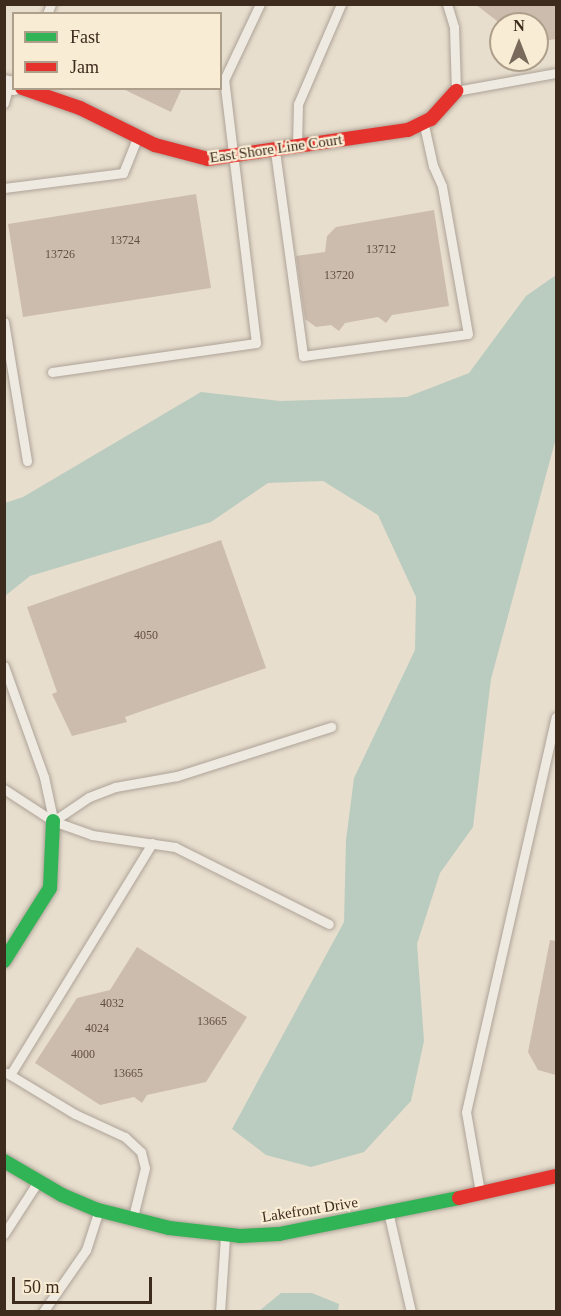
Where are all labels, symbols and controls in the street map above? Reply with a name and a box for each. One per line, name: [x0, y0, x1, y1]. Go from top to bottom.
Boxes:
legend: [12, 12, 222, 90]
north arrow: [489, 12, 549, 72]
text: N: [513, 17, 525, 34]
text: Fast: [70, 27, 100, 47]
text: Jam: [70, 57, 99, 77]
street label: East Shore Line Court: [209, 131, 343, 167]
house number: 13724: [110, 234, 140, 248]
house number: 13712: [366, 243, 396, 257]
house number: 13726: [45, 248, 75, 262]
house number: 13720: [324, 269, 354, 283]
house number: 4050: [134, 629, 158, 643]
house number: 4032: [100, 997, 124, 1011]
house number: 13665: [197, 1015, 227, 1029]
house number: 4024: [85, 1022, 109, 1036]
house number: 4000: [71, 1048, 95, 1062]
house number: 13665: [113, 1067, 143, 1081]
street label: Lakefront Drive: [261, 1194, 359, 1226]
scale bar: [15, 1265, 154, 1303]
text: 50 m: [23, 1277, 60, 1297]

